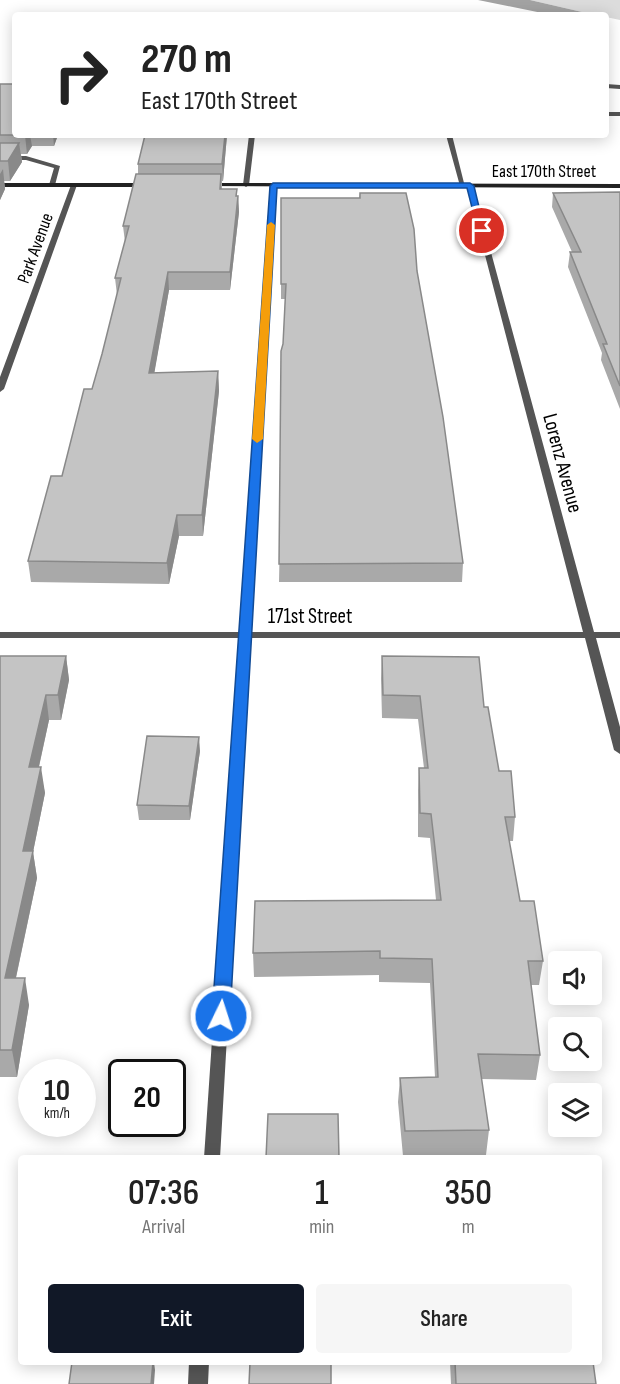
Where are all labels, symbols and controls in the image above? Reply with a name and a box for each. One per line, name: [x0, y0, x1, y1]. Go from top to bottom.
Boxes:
text: 270 m: [141, 34, 232, 85]
icon: right: [42, 36, 120, 114]
text: East 170th Street: [141, 85, 298, 117]
street label: East 170th Street: [492, 161, 597, 182]
pin: [456, 205, 507, 256]
street label: Park Avenue: [13, 210, 58, 286]
icon: arrive: [465, 214, 498, 247]
street label: Lorenz Avenue: [537, 411, 588, 515]
street label: 171st Street: [268, 604, 352, 629]
map controls: [548, 951, 602, 1137]
button: sound: [548, 951, 602, 1005]
position arrow: [189, 984, 253, 1048]
button: search: [548, 1017, 602, 1071]
speed limit sign: 20: [108, 1059, 186, 1137]
text: 10: [44, 1073, 70, 1109]
button: layers: [548, 1083, 602, 1137]
text: km/h: [44, 1104, 70, 1123]
text: 07:36: [128, 1172, 199, 1215]
text: 1: [315, 1172, 329, 1215]
text: 350: [444, 1172, 492, 1215]
text: Arrival: [142, 1215, 185, 1239]
text: min: [309, 1215, 334, 1239]
text: m: [462, 1215, 475, 1239]
button: Exit: [48, 1284, 304, 1353]
button: Share: [316, 1284, 572, 1353]

